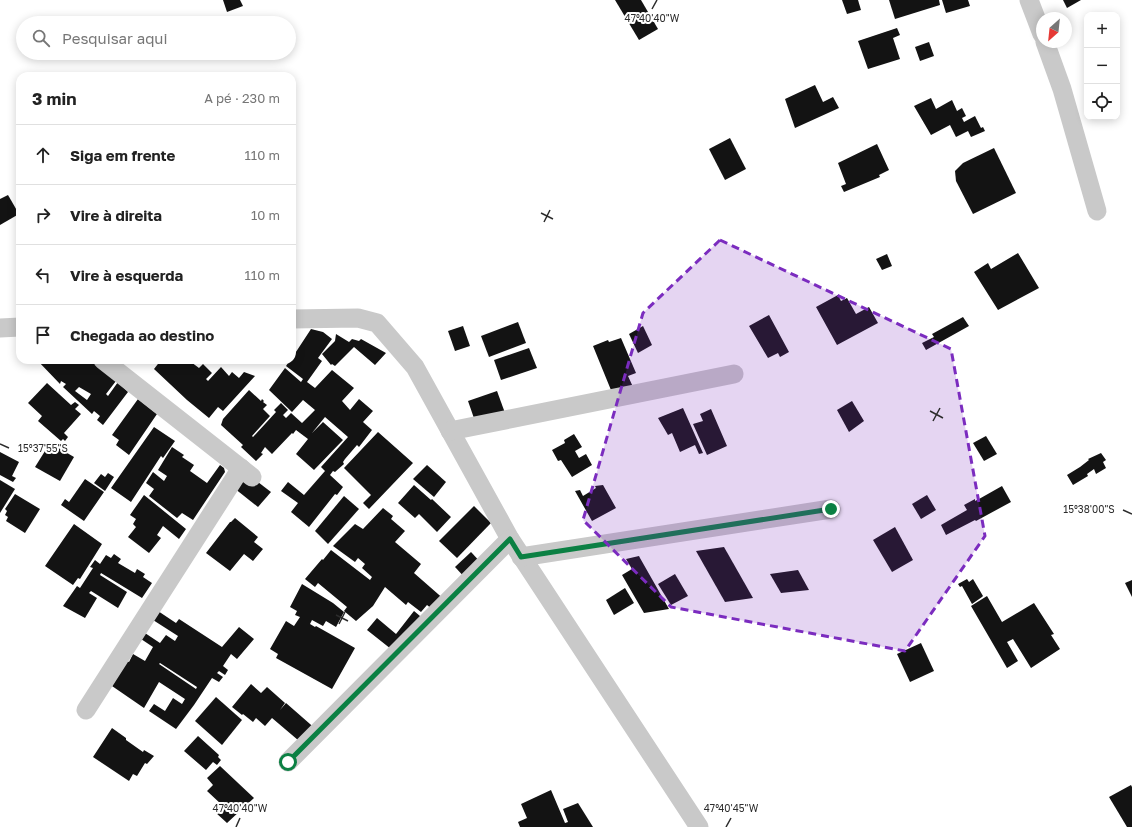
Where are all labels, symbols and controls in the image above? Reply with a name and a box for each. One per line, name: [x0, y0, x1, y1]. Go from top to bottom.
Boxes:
text: 47°40'40"W: [625, 12, 680, 24]
north arrow: [1036, 12, 1072, 48]
map controls: [1084, 12, 1120, 120]
button: +: [1084, 12, 1120, 48]
search box: [16, 16, 296, 60]
icon: search: [30, 27, 52, 49]
text: Pesquisar aqui: [62, 29, 167, 47]
button: −: [1084, 48, 1120, 84]
button: locate: [1084, 84, 1120, 120]
text: 3 min: [32, 88, 76, 109]
text: A pé · 230 m: [204, 90, 280, 106]
icon: ahead: [32, 144, 54, 166]
text: Siga em frente: [70, 146, 175, 164]
text: 110 m: [245, 147, 280, 163]
icon: right: [32, 204, 54, 226]
text: Vire à direita: [70, 206, 162, 224]
text: 10 m: [251, 207, 280, 223]
icon: left: [32, 264, 54, 286]
text: Vire à esquerda: [70, 266, 183, 284]
text: 110 m: [245, 267, 280, 283]
icon: arrive: [32, 324, 54, 346]
text: Chegada ao destino: [70, 326, 214, 344]
text: 15°37'55"S: [18, 442, 68, 454]
route end: [822, 500, 840, 518]
text: 15°38'00"S: [1063, 503, 1115, 515]
route start: [279, 753, 297, 771]
text: 47°40'40"W: [213, 802, 268, 814]
text: 47°40'45"W: [704, 802, 759, 814]

